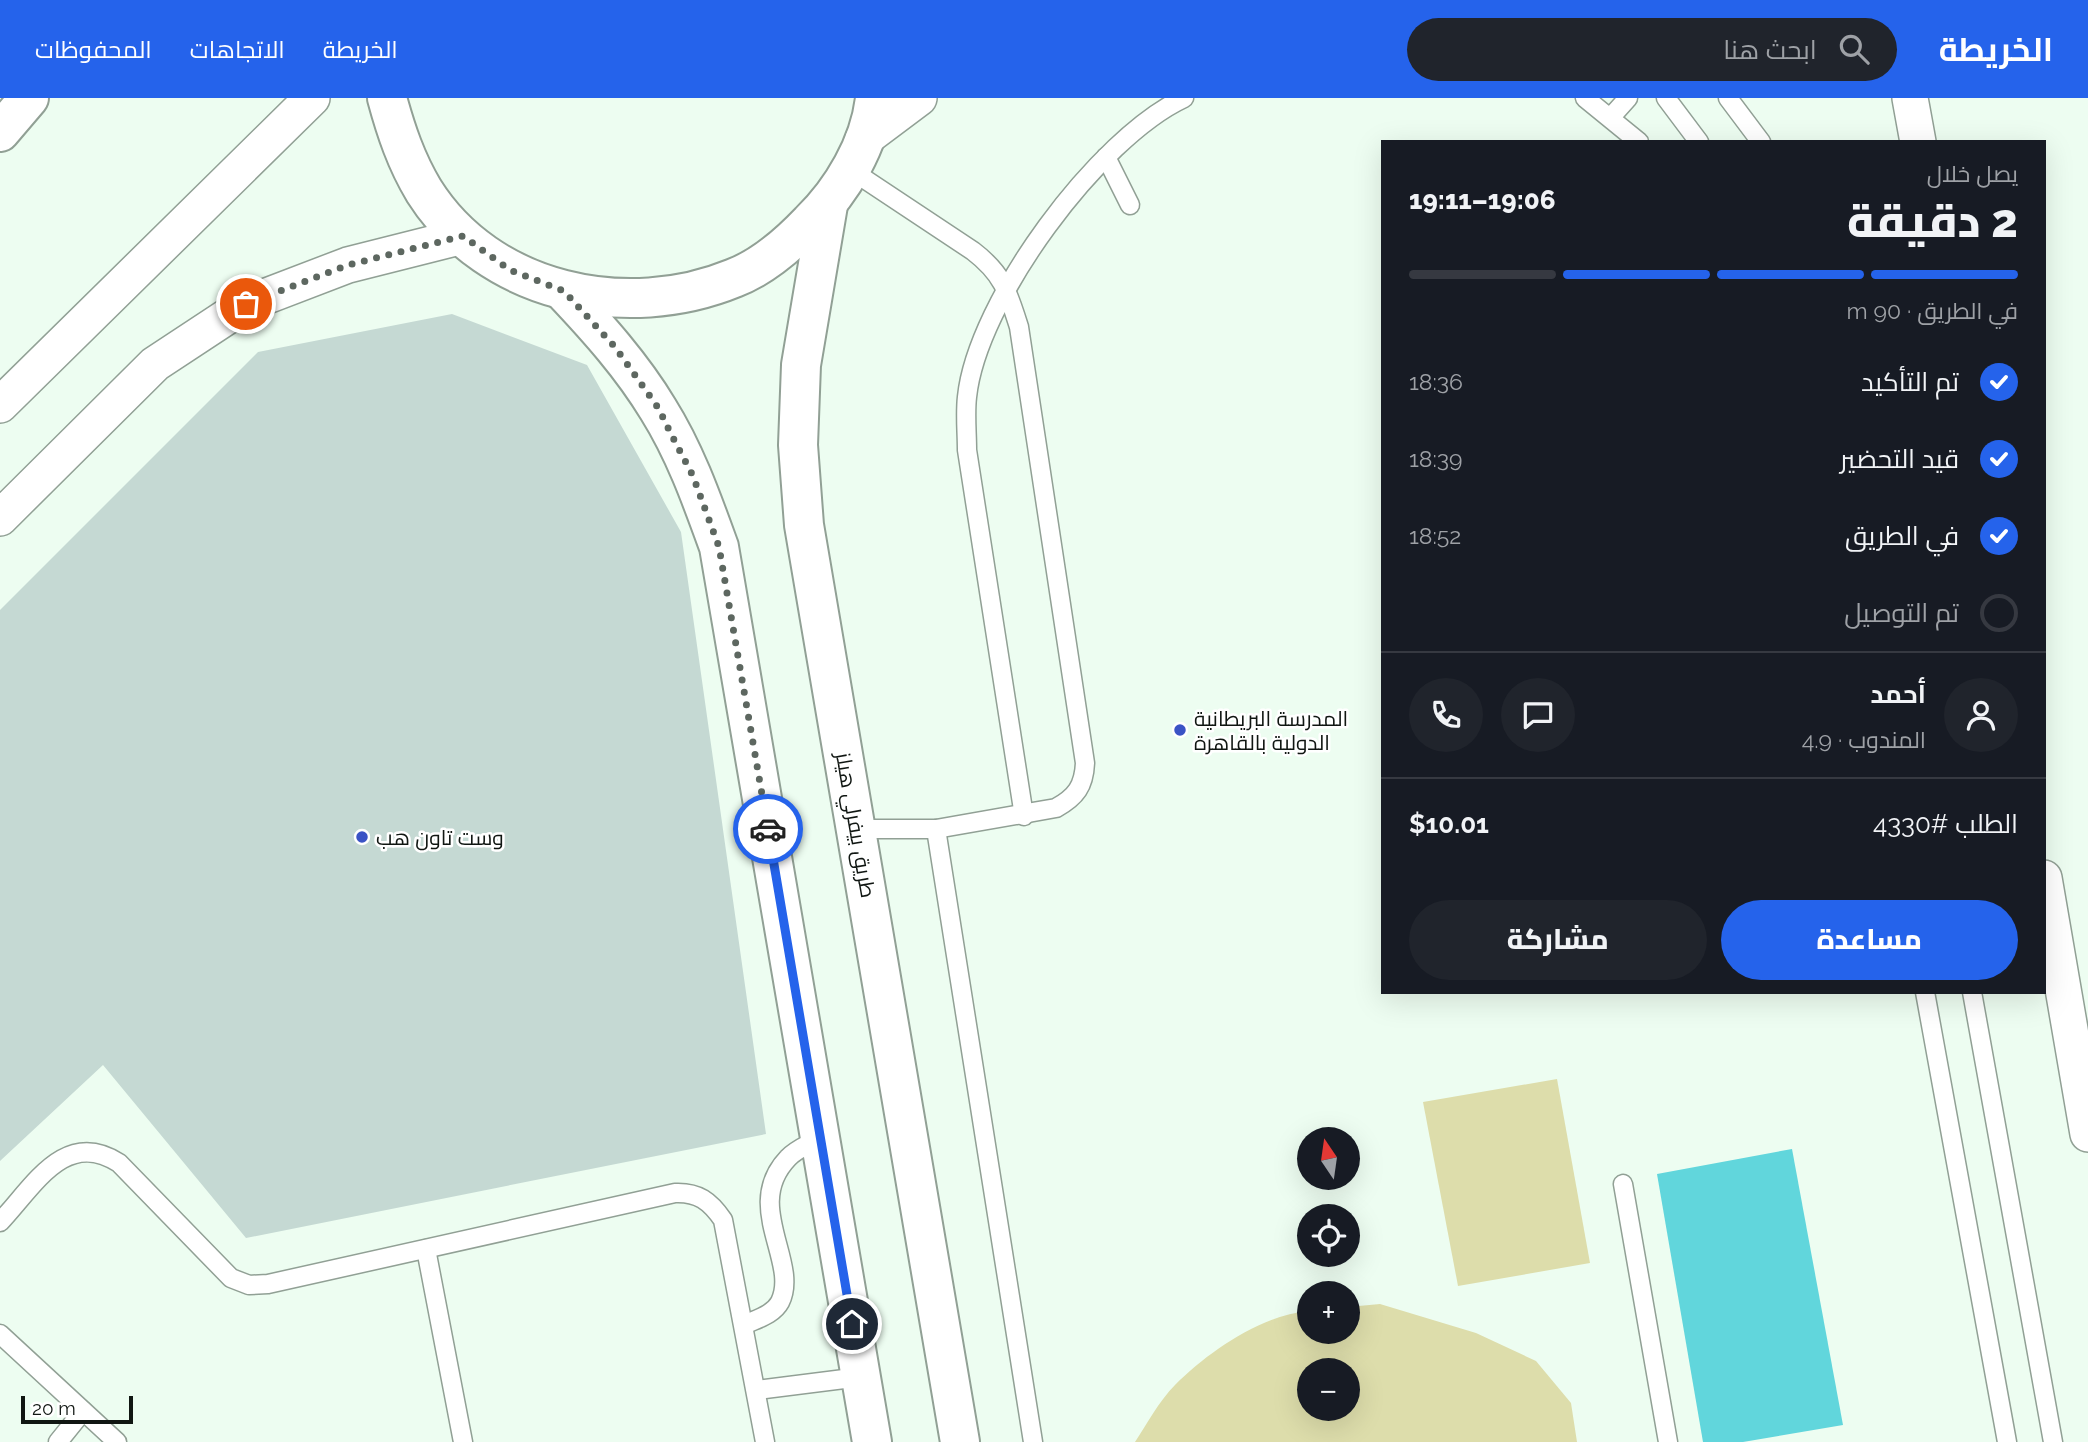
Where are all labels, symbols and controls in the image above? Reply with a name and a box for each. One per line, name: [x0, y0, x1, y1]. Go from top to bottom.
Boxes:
search box: [1407, 18, 1897, 81]
icon: search: [1835, 30, 1873, 68]
text: الخريطة: [1939, 30, 2053, 69]
text: المحفوظات: [35, 35, 152, 64]
text: الاتجاهات: [190, 35, 285, 64]
text: الخريطة: [323, 35, 398, 64]
text: ابحث هنا: [1723, 35, 1817, 65]
text: يصل خلال: [1927, 160, 2018, 187]
text: 19:06–19:11: [1409, 185, 1556, 215]
text: 2 دقيقة: [1847, 194, 2018, 248]
pin: [216, 274, 276, 334]
icon: bag: [227, 285, 265, 323]
text: في الطريق · 90 m: [1847, 297, 2018, 324]
icon: check: [1980, 363, 2018, 401]
text: تم التأكيد: [1861, 367, 1959, 397]
text: 18:36: [1409, 368, 1463, 395]
icon: check: [1980, 440, 2018, 478]
text: قيد التحضير: [1840, 444, 1959, 474]
text: 18:39: [1409, 445, 1463, 472]
icon: check: [1980, 517, 2018, 555]
text: في الطريق: [1845, 521, 1959, 551]
text: 18:52: [1409, 522, 1461, 549]
text: تم التوصيل: [1844, 598, 1959, 628]
button: phone: [1409, 678, 1483, 752]
button: chat: [1501, 678, 1575, 752]
button: person: [1944, 678, 2018, 752]
text: أحمد: [1870, 679, 1926, 709]
place label: المدرسة البريطانية الدولية بالقاهرة: [1194, 706, 1348, 755]
marker: المدرسة البريطانية الدولية بالقاهرة: [1172, 722, 1188, 738]
text: المندوب · 4.9: [1802, 726, 1926, 753]
street label: طريق بيفرلي هيلز: [827, 749, 881, 900]
courier: [733, 794, 803, 864]
text: $10.01: [1409, 809, 1489, 839]
text: الطلب #4330: [1873, 809, 2018, 839]
icon: car: [749, 810, 787, 848]
place label: وست تاون هب: [376, 825, 504, 851]
marker: وست تاون هب: [354, 829, 370, 845]
button: مشاركة: [1409, 900, 1707, 980]
button: مساعدة: [1721, 900, 2018, 980]
north arrow: [1297, 1127, 1360, 1190]
map controls: [1297, 1127, 1360, 1421]
button: locate: [1297, 1204, 1360, 1267]
button: +: [1297, 1281, 1360, 1344]
pin: [822, 1294, 882, 1354]
icon: home: [833, 1305, 871, 1343]
button: −: [1297, 1358, 1360, 1421]
scale bar: [21, 1393, 133, 1425]
text: 20 m: [32, 1397, 76, 1419]

